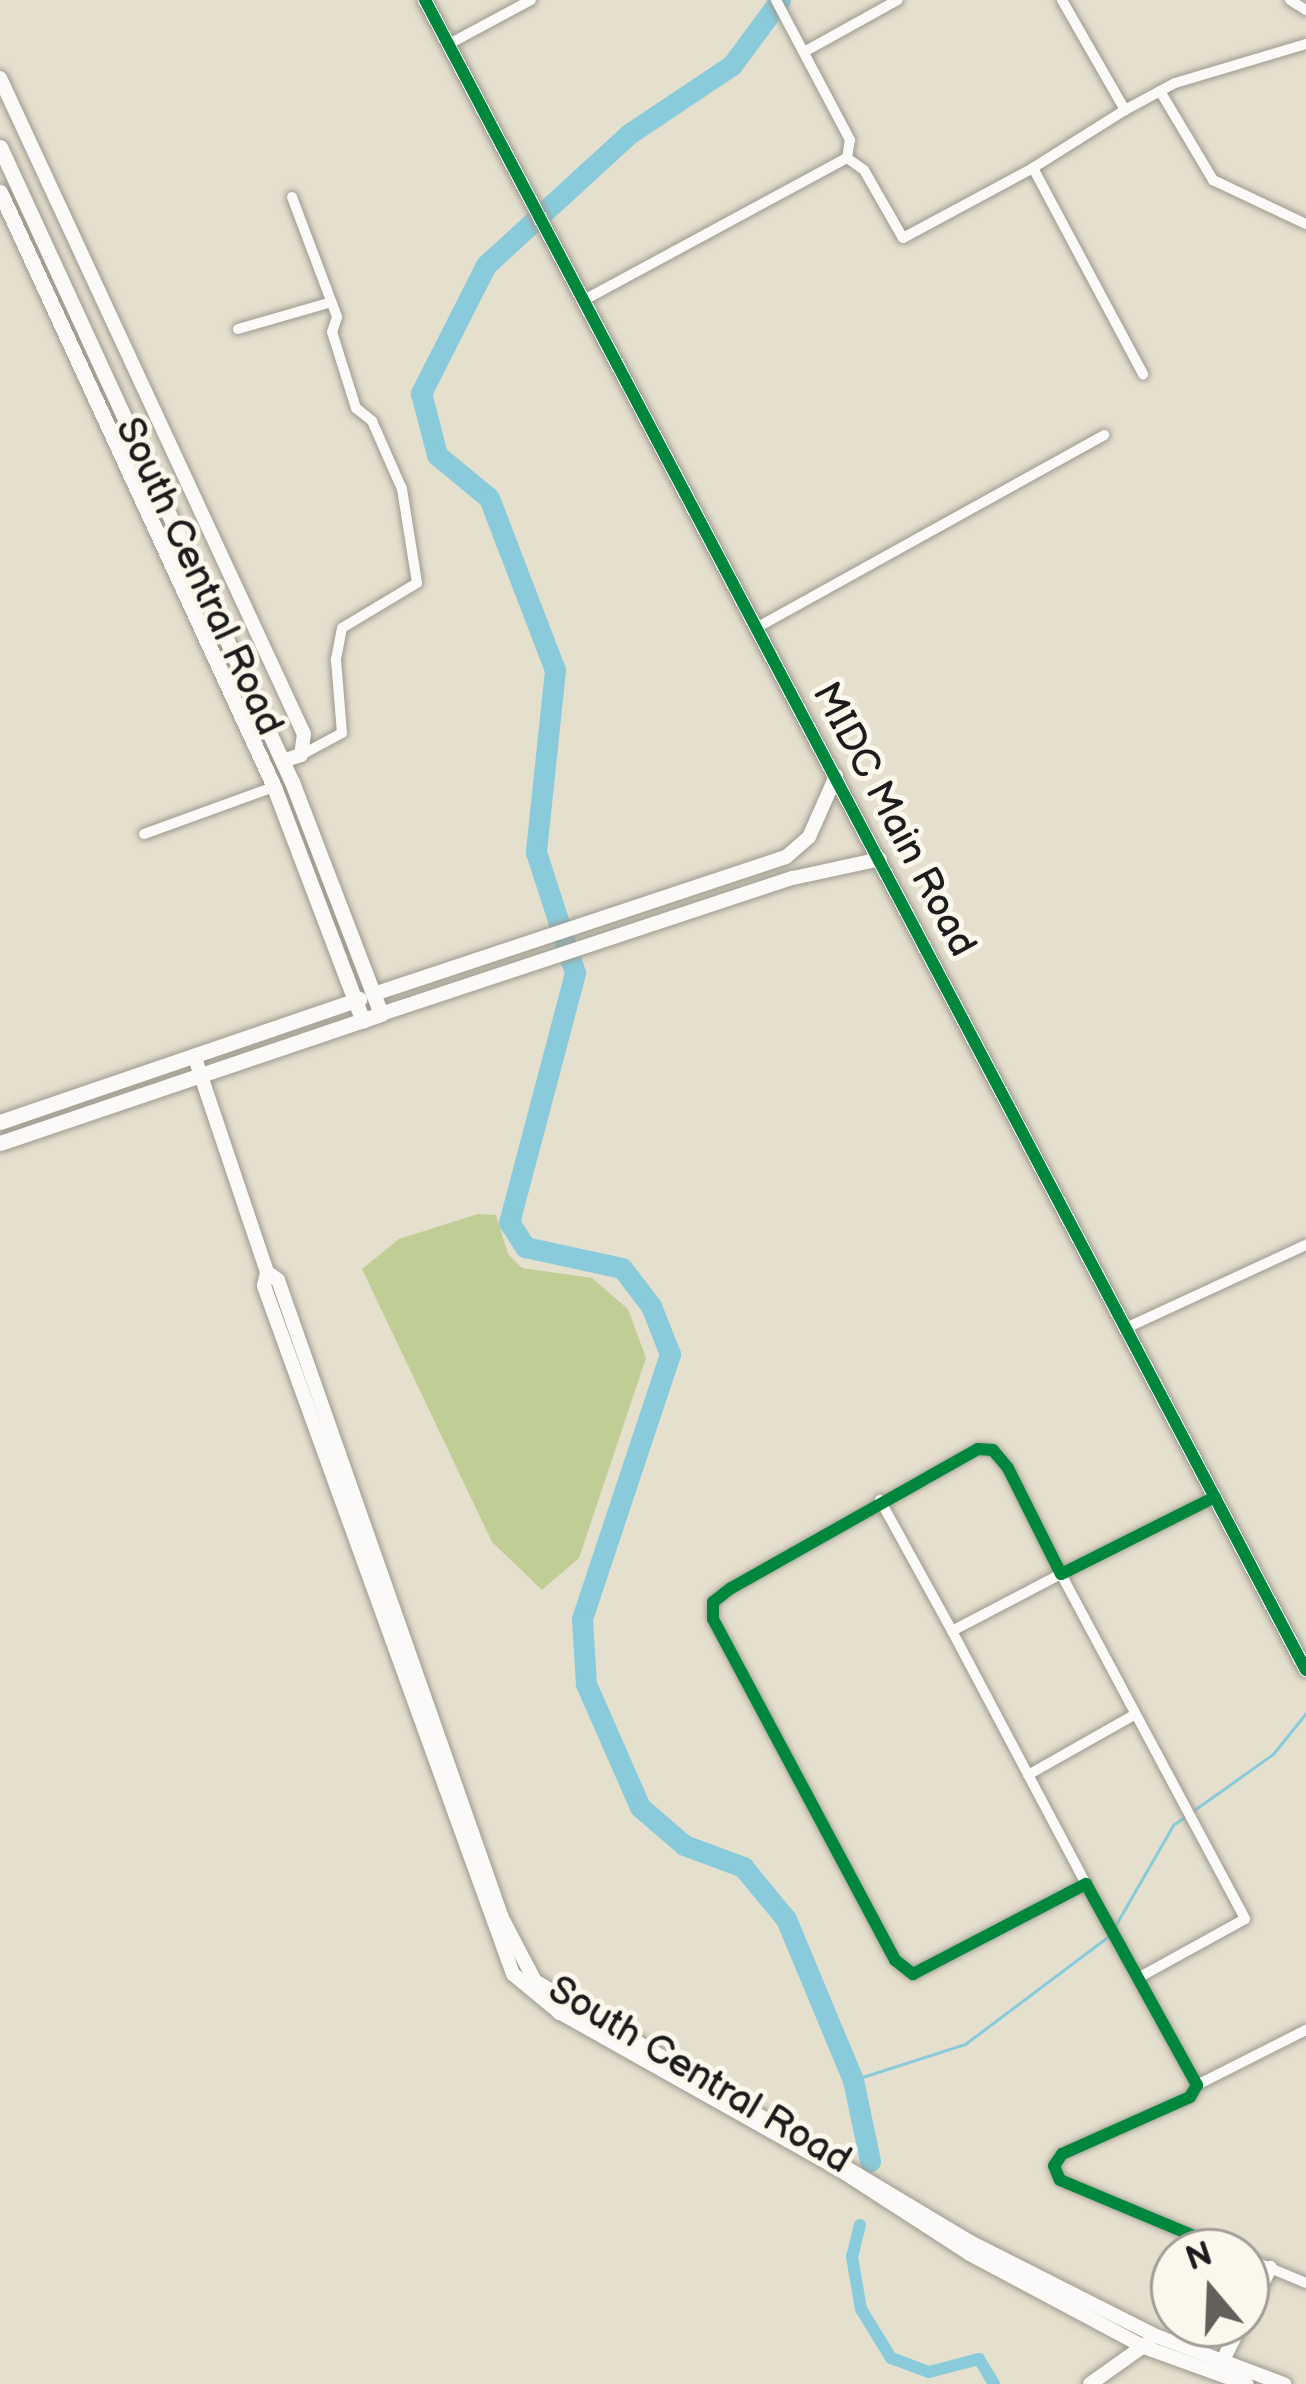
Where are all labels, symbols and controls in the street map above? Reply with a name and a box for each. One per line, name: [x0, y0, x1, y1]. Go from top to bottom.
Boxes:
street label: South Central Road: [104, 411, 292, 743]
street label: MIDC Main Road: [801, 675, 985, 965]
street label: South Central Road: [539, 1967, 859, 2185]
north arrow: [1150, 2228, 1270, 2348]
text: N: [1181, 2234, 1217, 2280]

